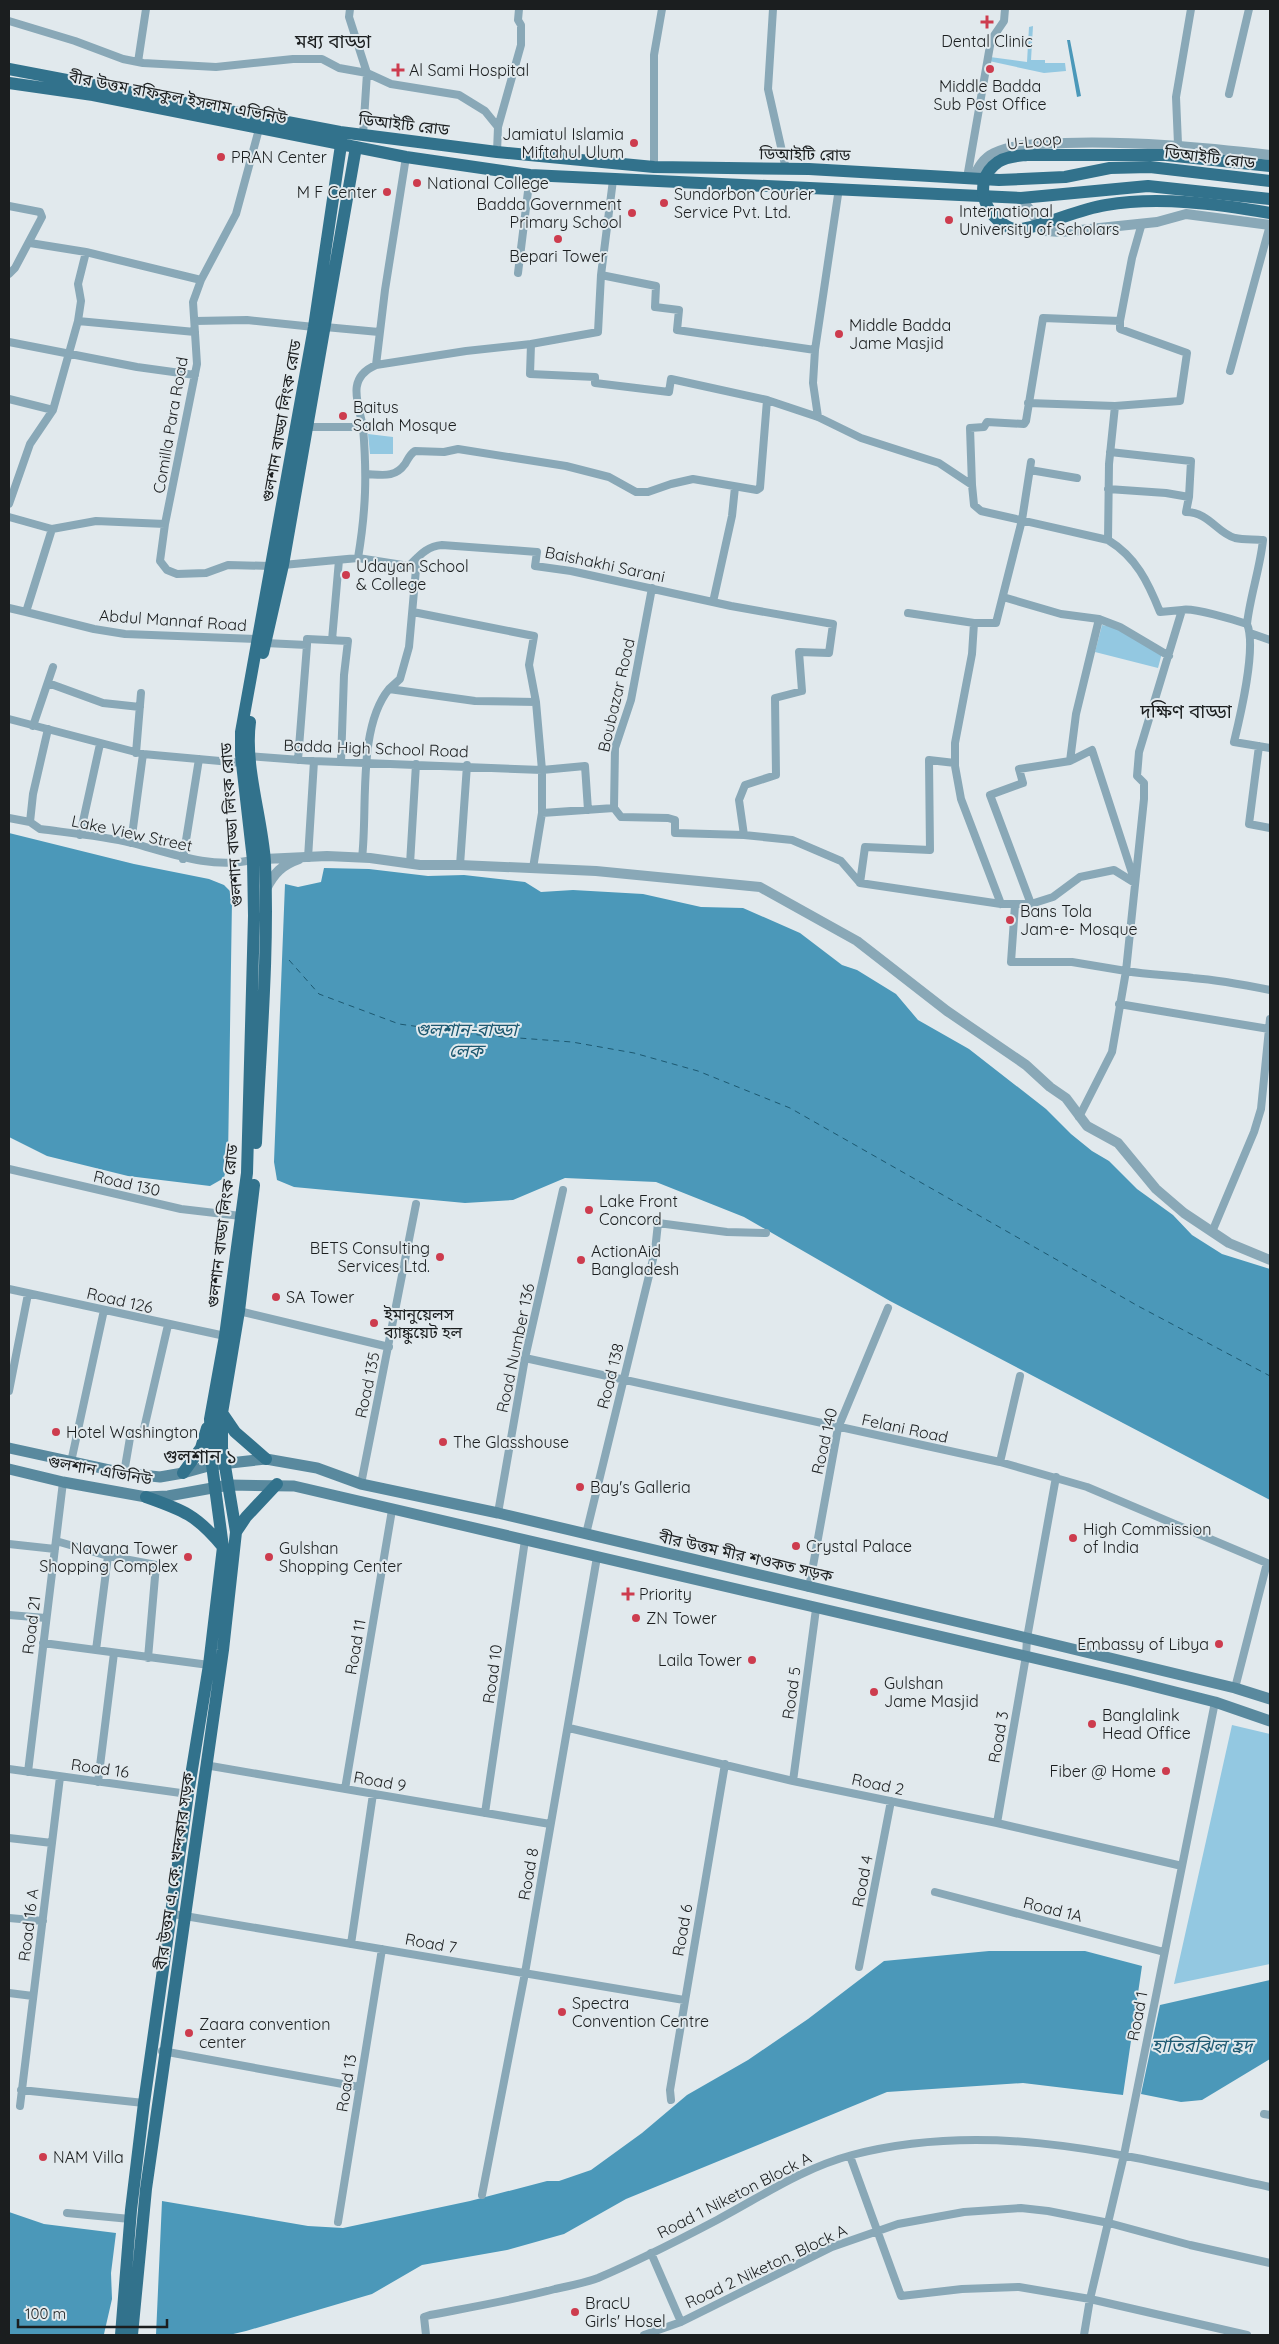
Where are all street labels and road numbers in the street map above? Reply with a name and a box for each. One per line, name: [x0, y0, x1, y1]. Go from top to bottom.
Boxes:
street label: বীর উত্তম রফিকুল ইসলাম এভিনিউ: [66, 66, 289, 128]
street label: ডিআইটি রোড: [357, 108, 451, 140]
street label: U-Loop: [1006, 128, 1062, 154]
street label: ডিআইটি রোড: [1163, 141, 1257, 173]
street label: ডিআইটি রোড: [758, 143, 851, 165]
street label: গুলশান বাড্ডা লিংক রোড: [257, 338, 305, 504]
street label: Comilla Para Road: [148, 355, 192, 495]
street label: Baishakhi Sarani: [543, 542, 667, 586]
street label: Abdul Mannaf Road: [98, 605, 248, 635]
street label: Boubazar Road: [593, 636, 639, 754]
street label: Badda High School Road: [283, 735, 469, 761]
street label: গুলশান বাড্ডা লিংক রোড: [215, 742, 247, 908]
street label: Lake View Street: [70, 810, 194, 856]
street label: গুলশান বাড্ডা লিংক রোড: [202, 1143, 242, 1309]
street label: Road 130: [92, 1166, 162, 1200]
street label: Road Number 136: [492, 1281, 539, 1414]
street label: Road 126: [85, 1283, 155, 1317]
street label: Road 138: [592, 1341, 628, 1411]
street label: Road 135: [350, 1350, 384, 1420]
street label: Road 140: [807, 1406, 841, 1476]
street label: Felani Road: [860, 1409, 950, 1447]
street label: গুলশান এভিনিউ: [46, 1451, 154, 1489]
street label: বীর উত্তম মীর শওকত সড়ক: [656, 1526, 836, 1586]
street label: Road 21: [17, 1595, 45, 1655]
street label: Road 11: [340, 1618, 370, 1676]
street label: Road 10: [478, 1643, 506, 1705]
street label: Road 5: [777, 1665, 805, 1721]
street label: Road 3: [984, 1709, 1012, 1765]
street label: Road 16: [70, 1754, 131, 1782]
street label: Road 9: [352, 1767, 408, 1795]
street label: Road 2: [850, 1769, 906, 1799]
street label: বীর উত্তম এ. কে. খন্দকার সড়ক: [150, 1770, 198, 1972]
street label: Road 8: [514, 1846, 542, 1902]
street label: Road 4: [847, 1853, 877, 1909]
street label: Road 16 A: [14, 1887, 42, 1963]
street label: Road 1A: [1021, 1892, 1085, 1926]
street label: Road 6: [668, 1902, 696, 1958]
street label: Road 7: [404, 1929, 458, 1957]
street label: Road 1: [1122, 1990, 1152, 2042]
street label: Road 13: [332, 2053, 360, 2113]
street label: Road 1 Niketon Block A: [654, 2147, 814, 2243]
street label: Road 2 Niketon, Block A: [682, 2220, 850, 2312]

